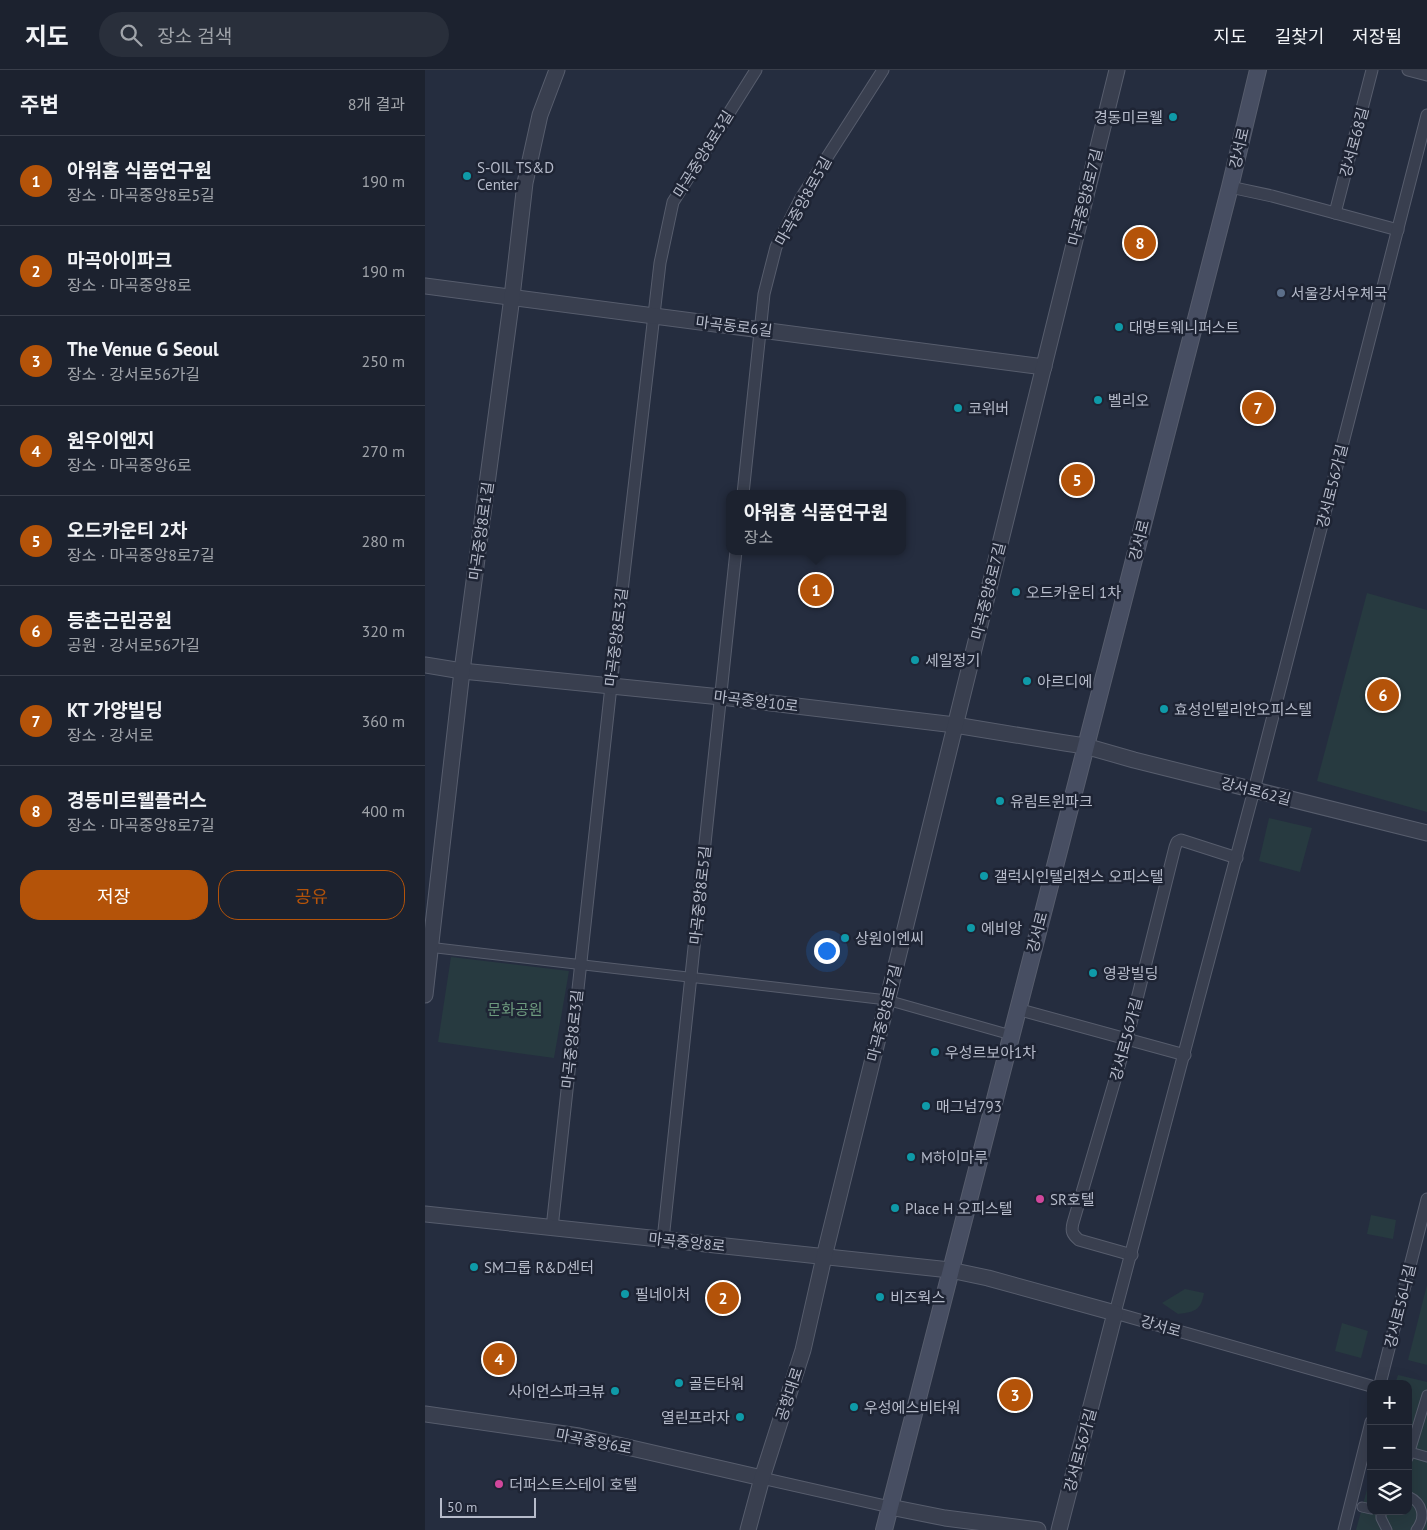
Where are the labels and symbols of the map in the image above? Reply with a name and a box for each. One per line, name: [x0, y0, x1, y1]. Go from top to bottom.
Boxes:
street label: 강서로68길: [1336, 105, 1372, 179]
street label: 마곡중앙8로3길: [669, 107, 737, 201]
place label: 경동미르웰: [1094, 108, 1163, 127]
marker: 경동미르웰: [1167, 111, 1179, 123]
street label: 강서로: [1225, 126, 1253, 170]
street label: 마곡중앙8로7길: [1064, 147, 1106, 247]
street label: 마곡중앙8로5길: [771, 153, 835, 249]
place label: S-OIL TS&D Center: [477, 158, 554, 194]
marker: S-OIL TS&D Center: [461, 170, 473, 182]
pin: 8: [1124, 224, 1156, 262]
place label: 서울강서우체국: [1291, 284, 1388, 303]
marker: 서울강서우체국: [1275, 287, 1287, 299]
street label: 마곡동로6길: [695, 312, 773, 340]
place label: 대명트웨니퍼스트: [1129, 318, 1240, 337]
marker: 대명트웨니퍼스트: [1113, 321, 1125, 333]
pin: 7: [1242, 389, 1274, 427]
place label: 벨리오: [1108, 391, 1149, 410]
marker: 벨리오: [1092, 394, 1104, 406]
place label: 코위버: [968, 399, 1009, 418]
marker: 코위버: [952, 402, 964, 414]
street label: 강서로56가길: [1312, 442, 1352, 530]
pin: 5: [1061, 461, 1093, 499]
street label: 마곡중앙8로1길: [465, 481, 497, 581]
street label: 강서로: [1125, 518, 1153, 562]
street label: 마곡중앙8로7길: [967, 541, 1009, 641]
pin: 1: [800, 571, 832, 609]
place label: 오드카운티 1차: [1026, 583, 1121, 602]
marker: 오드카운티 1차: [1010, 586, 1022, 598]
street label: 마곡중앙8로3길: [601, 587, 631, 687]
place label: 세일정기: [925, 651, 980, 670]
marker: 세일정기: [909, 654, 921, 666]
place label: 아르디에: [1037, 672, 1092, 691]
marker: 아르디에: [1021, 675, 1033, 687]
pin: 6: [1367, 676, 1399, 714]
street label: 마곡중앙10로: [712, 686, 800, 716]
place label: 효성인텔리안오피스텔: [1174, 700, 1312, 719]
marker: 효성인텔리안오피스텔: [1158, 703, 1170, 715]
street label: 강서로62길: [1219, 773, 1293, 809]
place label: 유림트윈파크: [1010, 792, 1093, 811]
marker: 유림트윈파크: [994, 795, 1006, 807]
street label: 마곡중앙8로5길: [685, 845, 715, 945]
place label: 갤럭시인텔리젼스 오피스텔: [994, 867, 1164, 886]
marker: 갤럭시인텔리젼스 오피스텔: [978, 870, 990, 882]
street label: 강서로: [1022, 910, 1052, 954]
place label: 에비앙: [981, 919, 1023, 938]
marker: 에비앙: [965, 922, 977, 934]
place label: 상원이엔씨: [855, 929, 924, 948]
marker: 상원이엔씨: [839, 932, 851, 944]
your location: [814, 938, 840, 964]
street label: 마곡중앙8로7길: [863, 963, 905, 1063]
place label: 영광빌딩: [1103, 964, 1158, 983]
marker: 영광빌딩: [1087, 967, 1099, 979]
street label: 마곡중앙8로3길: [557, 989, 587, 1089]
street label: 강서로56가길: [1106, 995, 1146, 1083]
park label: 문화공원: [487, 1000, 543, 1019]
place label: 우성르보아1차: [945, 1043, 1036, 1062]
marker: 우성르보아1차: [929, 1046, 941, 1058]
place label: 매그넘793: [936, 1097, 1002, 1116]
marker: 매그넘793: [920, 1100, 932, 1112]
place label: M하이마루: [921, 1148, 988, 1167]
marker: M하이마루: [905, 1151, 917, 1163]
place label: SR호텔: [1050, 1190, 1095, 1209]
marker: SR호텔: [1034, 1193, 1046, 1205]
place label: Place H 오피스텔: [905, 1199, 1013, 1218]
marker: Place H 오피스텔: [889, 1202, 901, 1214]
street label: 마곡중앙8로: [648, 1229, 726, 1255]
place label: SM그룹 R&D센터: [484, 1258, 594, 1277]
marker: SM그룹 R&D센터: [468, 1261, 480, 1273]
street label: 강서로56나길: [1380, 1262, 1420, 1350]
pin: 2: [707, 1279, 739, 1317]
place label: 필네이처: [635, 1285, 690, 1304]
marker: 필네이처: [619, 1288, 631, 1300]
place label: 비즈웍스: [890, 1288, 945, 1307]
marker: 비즈웍스: [874, 1291, 886, 1303]
street label: 강서로: [1138, 1311, 1184, 1341]
pin: 4: [483, 1340, 515, 1378]
street label: 공항대로: [771, 1365, 807, 1423]
place label: 골든타워: [689, 1374, 744, 1393]
pin: 3: [999, 1376, 1031, 1414]
marker: 골든타워: [673, 1377, 685, 1389]
place label: 사이언스파크뷰: [508, 1382, 605, 1401]
marker: 사이언스파크뷰: [609, 1385, 621, 1397]
place label: 우성에스비타워: [864, 1398, 961, 1417]
marker: 우성에스비타워: [848, 1401, 860, 1413]
street label: 강서로56가길: [1060, 1406, 1100, 1494]
place label: 열린프라자: [661, 1408, 730, 1427]
marker: 열린프라자: [734, 1411, 746, 1423]
street label: 마곡중앙6로: [554, 1424, 634, 1458]
place label: 더퍼스트스테이 호텔: [509, 1475, 637, 1494]
marker: 더퍼스트스테이 호텔: [493, 1478, 505, 1490]
scale bar: [440, 1495, 536, 1518]

